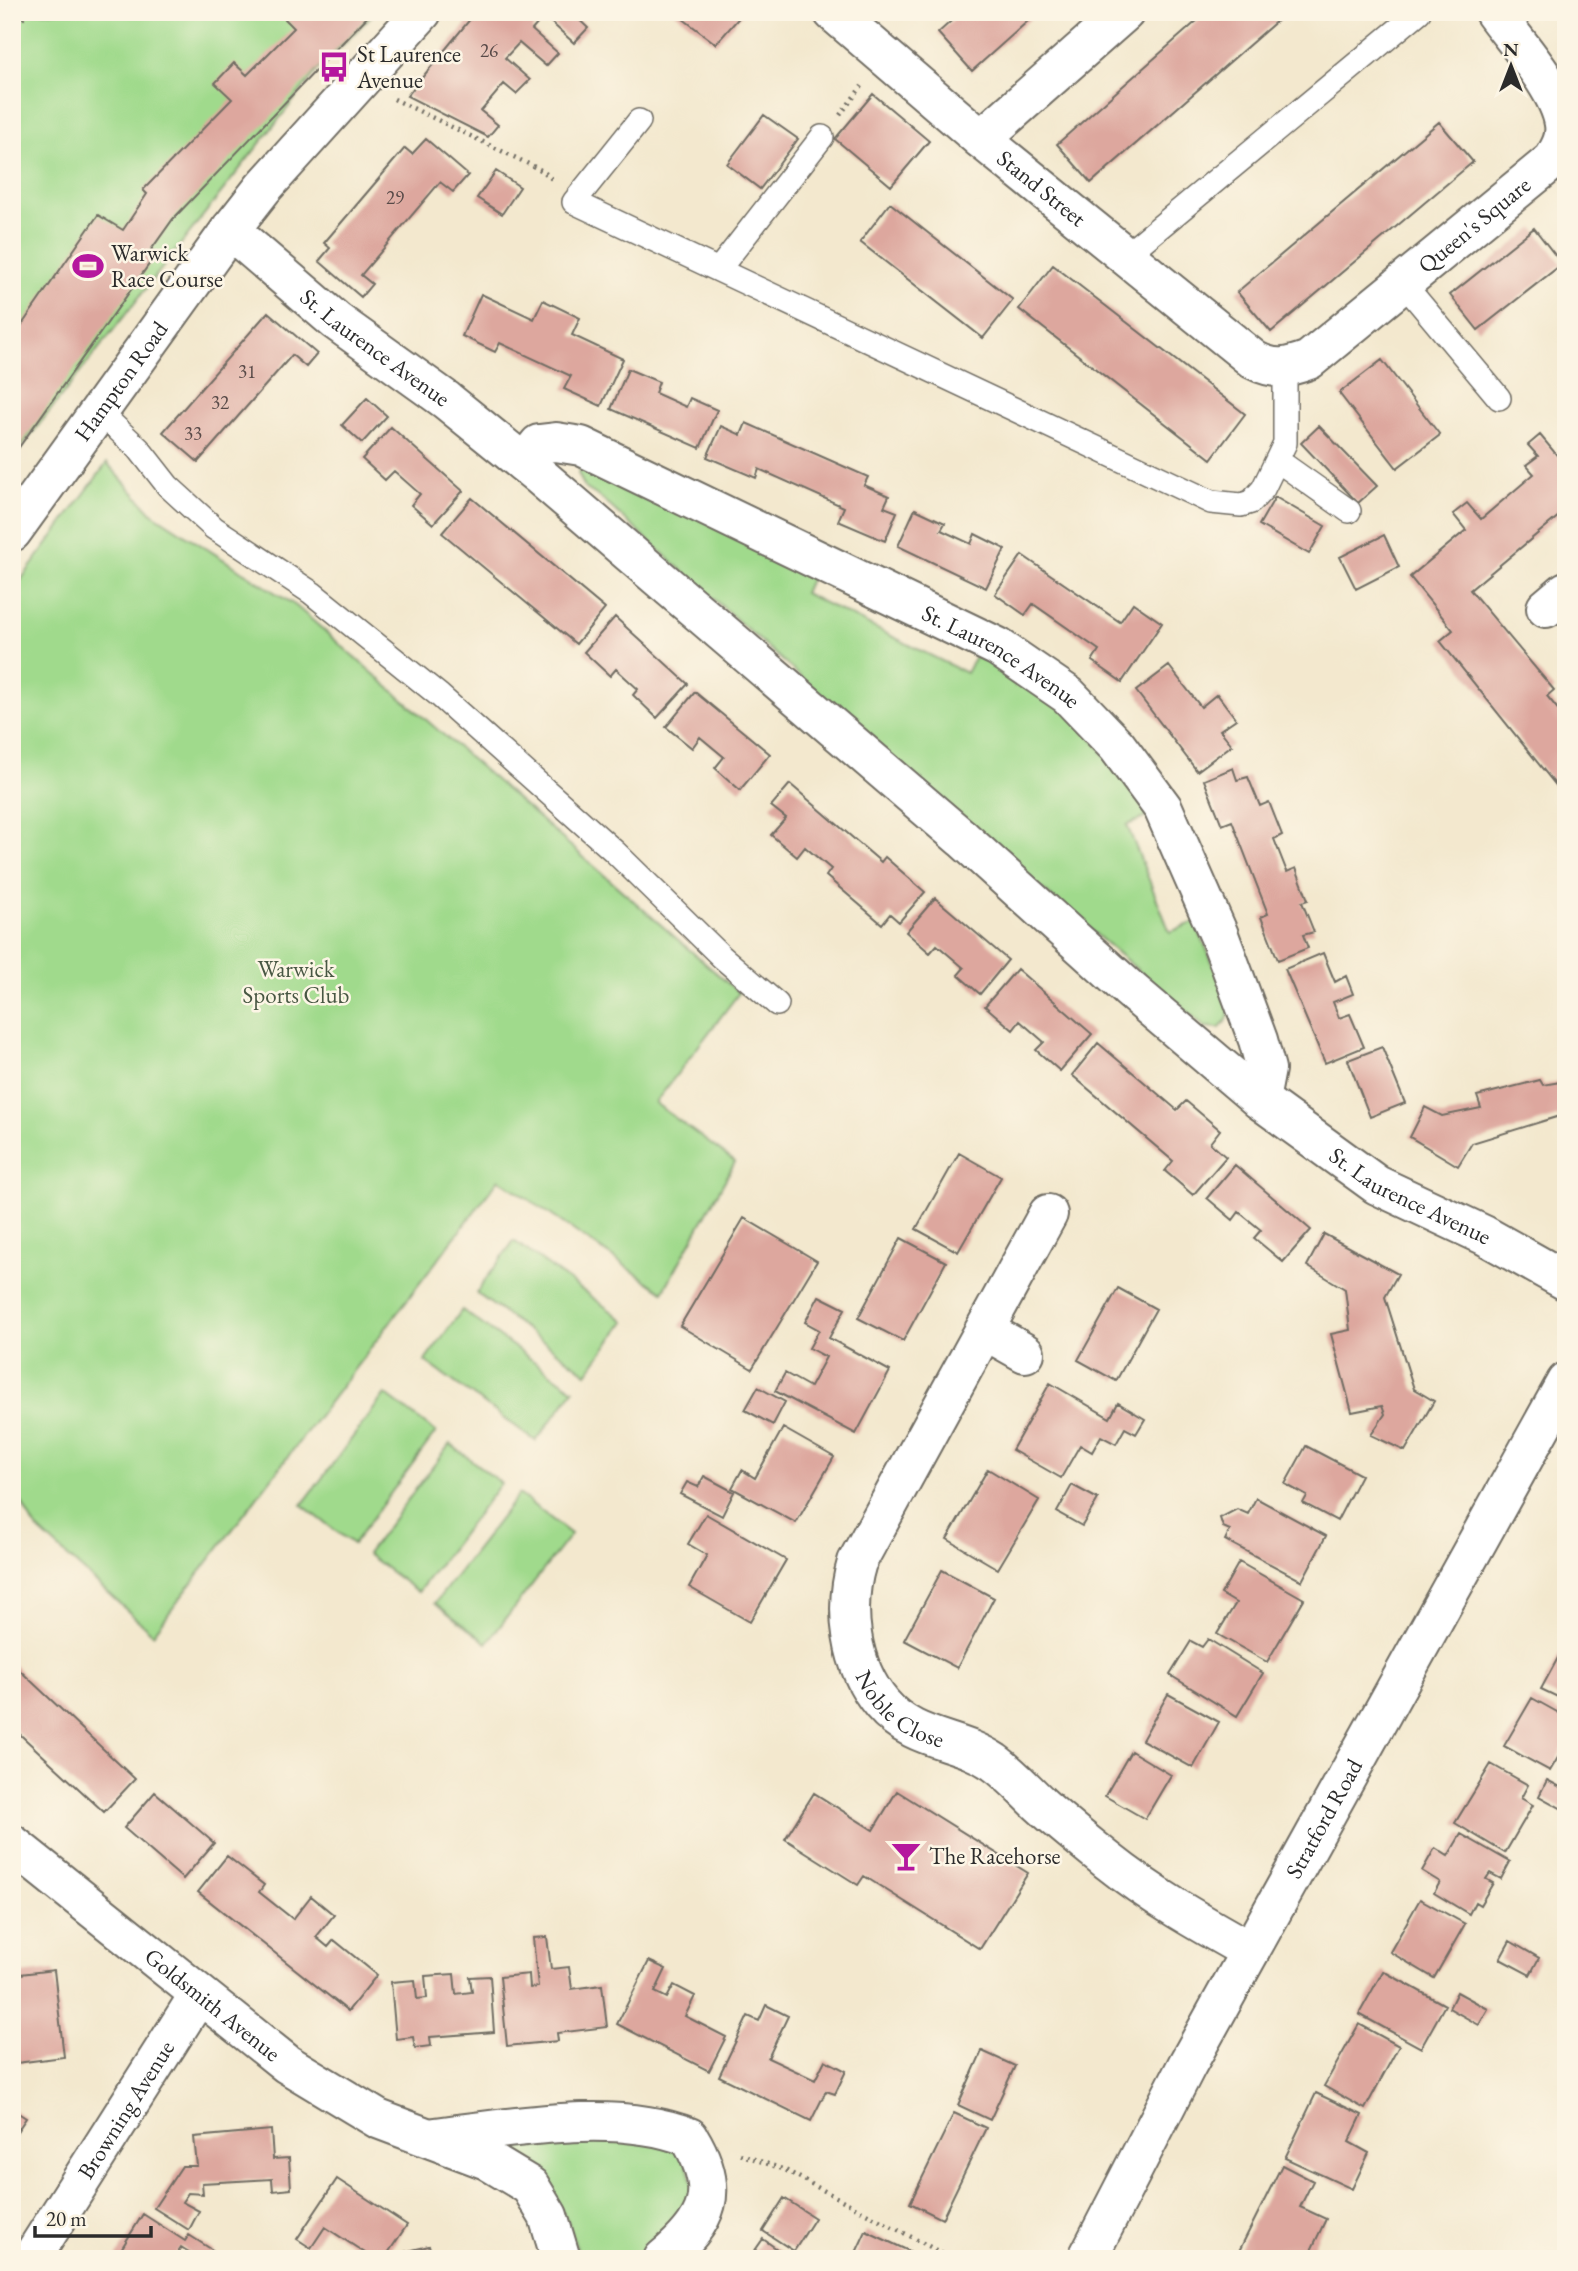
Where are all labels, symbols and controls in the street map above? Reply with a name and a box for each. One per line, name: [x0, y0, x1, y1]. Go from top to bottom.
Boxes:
north arrow: [1476, 32, 1546, 102]
text: N: [1503, 37, 1519, 62]
house number: 26: [480, 38, 498, 63]
place label: St Laurence Avenue: [356, 39, 461, 95]
bus stop icon: St Laurence Avenue: [317, 50, 351, 84]
street label: Stand Street: [991, 143, 1093, 234]
street label: Queen's Square: [1412, 170, 1537, 280]
house number: 29: [386, 185, 404, 210]
place label: Warwick Race Course: [111, 238, 223, 294]
sports icon: Warwick Race Course: [71, 249, 105, 283]
street label: St. Laurence Avenue: [294, 282, 456, 413]
street label: Hampton Road: [67, 315, 175, 447]
house number: 31: [238, 359, 256, 384]
house number: 32: [211, 390, 229, 415]
house number: 33: [184, 421, 202, 446]
street label: St. Laurence Avenue: [917, 598, 1088, 714]
park label: Warwick Sports Club: [243, 954, 350, 1010]
street label: St. Laurence Avenue: [1323, 1140, 1497, 1251]
street label: Noble Close: [849, 1665, 948, 1754]
street label: Stratford Road: [1278, 1753, 1369, 1884]
bar icon: The Racehorse: [889, 1839, 923, 1873]
place label: The Racehorse: [929, 1841, 1061, 1871]
street label: Goldsmith Avenue: [139, 1941, 287, 2068]
street label: Browning Avenue: [71, 2035, 181, 2185]
scale bar: [35, 2194, 150, 2238]
text: 20 m: [46, 2205, 87, 2232]

